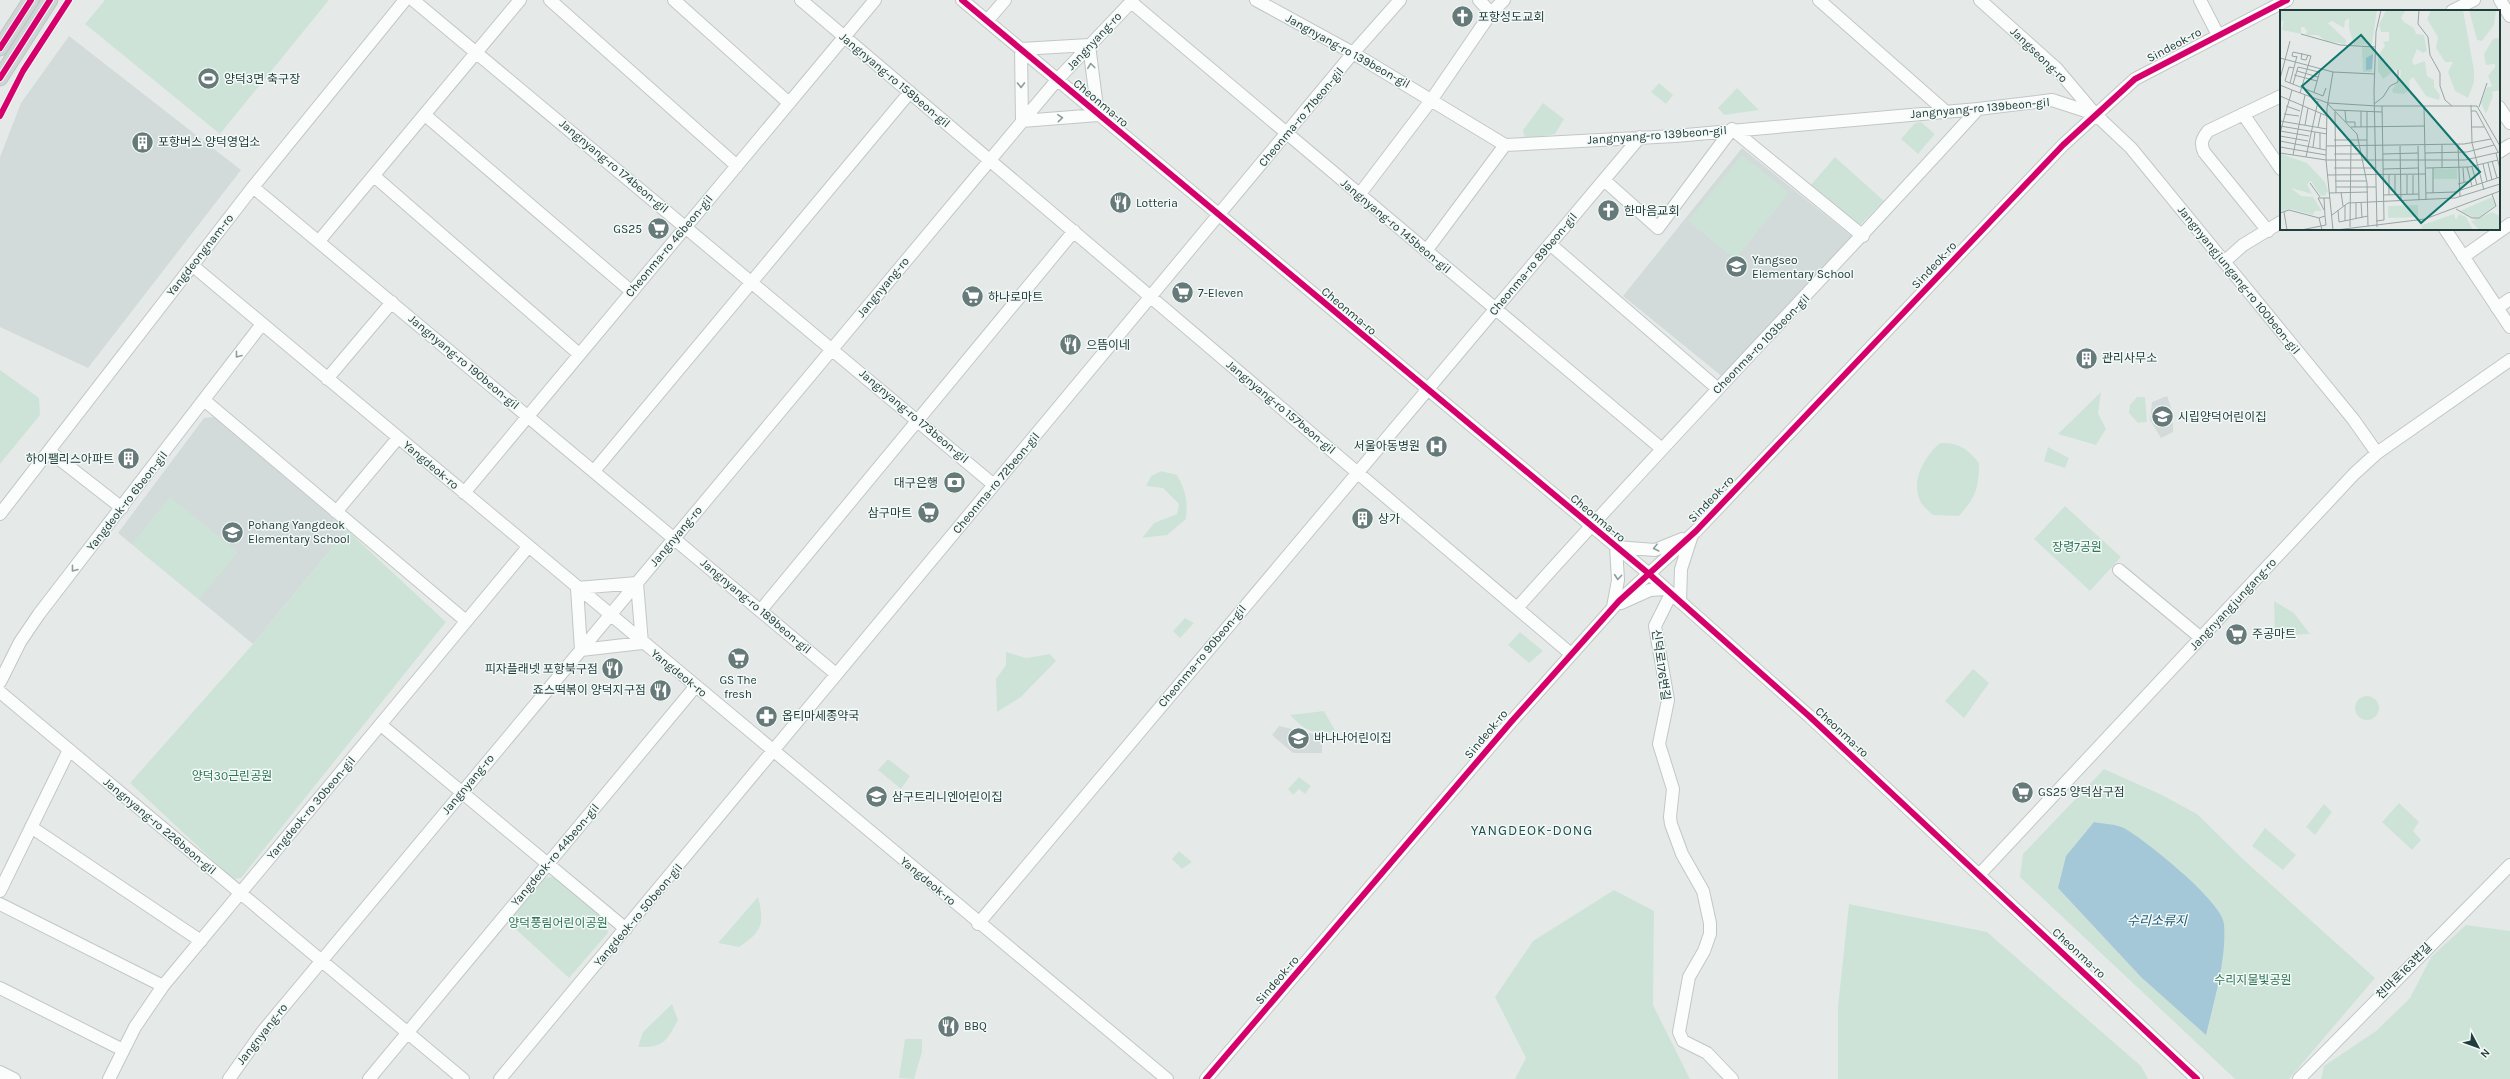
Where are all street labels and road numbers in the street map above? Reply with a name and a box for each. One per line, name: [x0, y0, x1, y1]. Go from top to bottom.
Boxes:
street label: Jangnyang-ro: [1064, 9, 1124, 73]
street label: Jangnyang-ro 139beon-gil: [1283, 11, 1413, 91]
street label: Jangseong-ro: [2008, 24, 2070, 86]
street label: Sindeok-ro: [2144, 25, 2204, 65]
street label: Jangnyang-ro 158beon-gil: [837, 30, 953, 130]
street label: Cheonma-ro 71beon-gil: [1256, 65, 1346, 169]
street label: Cheonma-ro: [1071, 76, 1131, 130]
street label: Jangnyang-ro 139beon-gil: [1910, 95, 2050, 121]
street label: Jangnyang-ro 174beon-gil: [557, 116, 671, 216]
street label: Jangnyang-ro 139beon-gil: [1587, 123, 1727, 147]
street label: Jangnyang-ro 145beon-gil: [1338, 176, 1454, 276]
street label: Cheonma-ro 46beon-gil: [622, 192, 716, 300]
street label: Jangnyangjungang-ro 100beon-gil: [2175, 203, 2303, 357]
street label: Cheonma-ro 89beon-gil: [1486, 210, 1580, 318]
street label: Yangdeongnam-ro: [164, 211, 236, 299]
street label: Sindeok-ro: [1909, 238, 1959, 292]
street label: Jangnyang-ro: [854, 254, 912, 320]
street label: Cheonma-ro: [1319, 284, 1379, 338]
street label: Cheonma-ro 103beon-gil: [1710, 291, 1812, 397]
street label: Jangnyang-ro 190beon-gil: [406, 312, 522, 412]
street label: Jangnyang-ro 157beon-gil: [1224, 357, 1338, 457]
street label: Jangnyang-ro 173beon-gil: [856, 366, 972, 466]
street label: Cheonma-ro 72beon-gil: [950, 430, 1042, 536]
street label: Yangdeok-ro: [400, 438, 462, 492]
street label: Yangdeok-ro 6beon-gil: [84, 448, 170, 554]
street label: Sindeok-ro: [1685, 473, 1737, 525]
street label: Cheonma-ro: [1568, 491, 1628, 545]
street label: Jangnyang-ro: [647, 503, 705, 569]
street label: Jangnyangjungang-ro: [2187, 555, 2279, 653]
street label: Jangnyang-ro 189beon-gil: [698, 556, 814, 656]
street label: Cheonma-ro 90beon-gil: [1155, 602, 1249, 710]
street label: 신덕로176번길: [1649, 629, 1673, 701]
street label: Yangdeok-ro: [648, 646, 710, 700]
street label: Cheonma-ro: [1813, 704, 1871, 760]
street label: Sindeok-ro: [1461, 707, 1511, 761]
street label: Jangnyang-ro: [439, 751, 497, 817]
street label: Yangdeok-ro 30beon-gil: [264, 754, 358, 862]
street label: Jangnyang-ro 226beon-gil: [101, 775, 219, 877]
street label: Yangdeok-ro 44beon-gil: [508, 801, 602, 909]
street label: Yangdeok-ro: [897, 854, 959, 908]
street label: Yangdeok-ro 50beon-gil: [591, 861, 685, 969]
street label: Cheonma-ro: [2050, 925, 2108, 981]
street label: 천마로163번길: [2373, 940, 2435, 1002]
street label: Sindeok-ro: [1252, 953, 1302, 1007]
street label: Jangnyang-ro: [234, 1001, 290, 1067]

